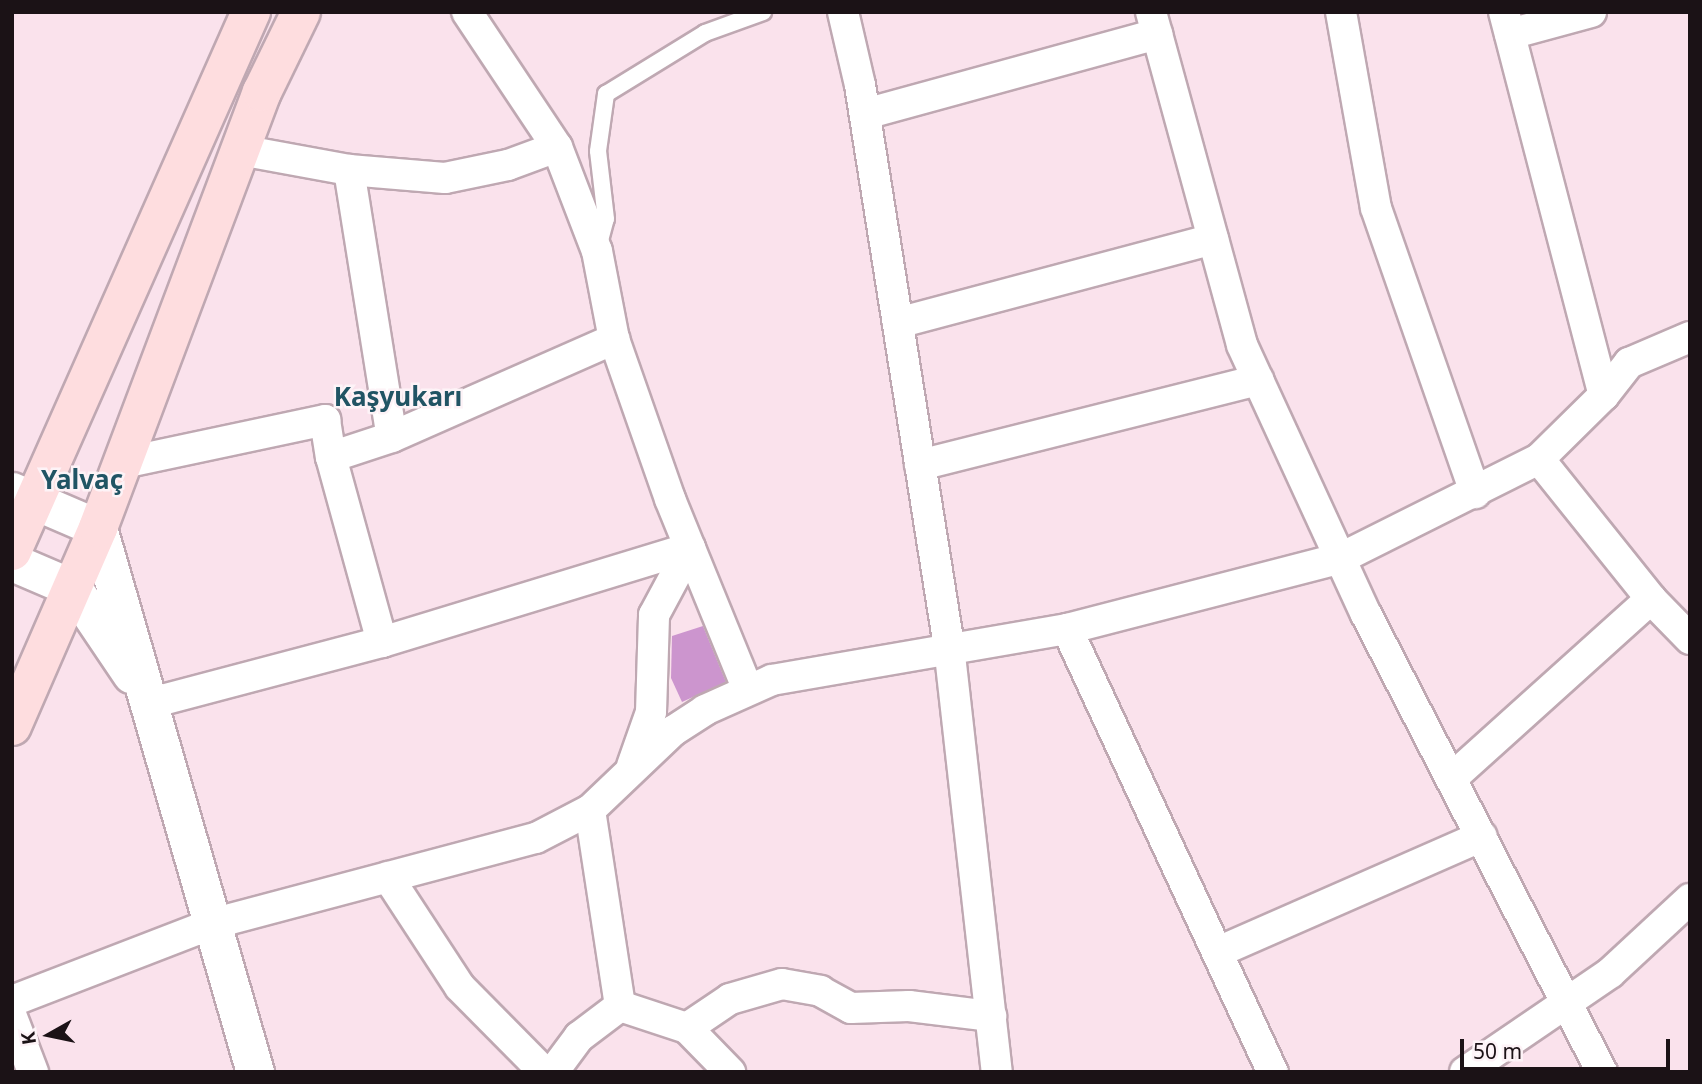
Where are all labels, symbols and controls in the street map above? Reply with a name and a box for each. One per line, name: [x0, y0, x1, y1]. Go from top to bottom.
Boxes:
district label: Kaşyukarı: [334, 381, 462, 413]
district label: Yalvaç: [41, 464, 123, 496]
north arrow: [14, 1000, 84, 1070]
scale bar: [1464, 1024, 1674, 1068]
text: K: [14, 1030, 42, 1047]
text: 50 m: [1473, 1037, 1522, 1065]

